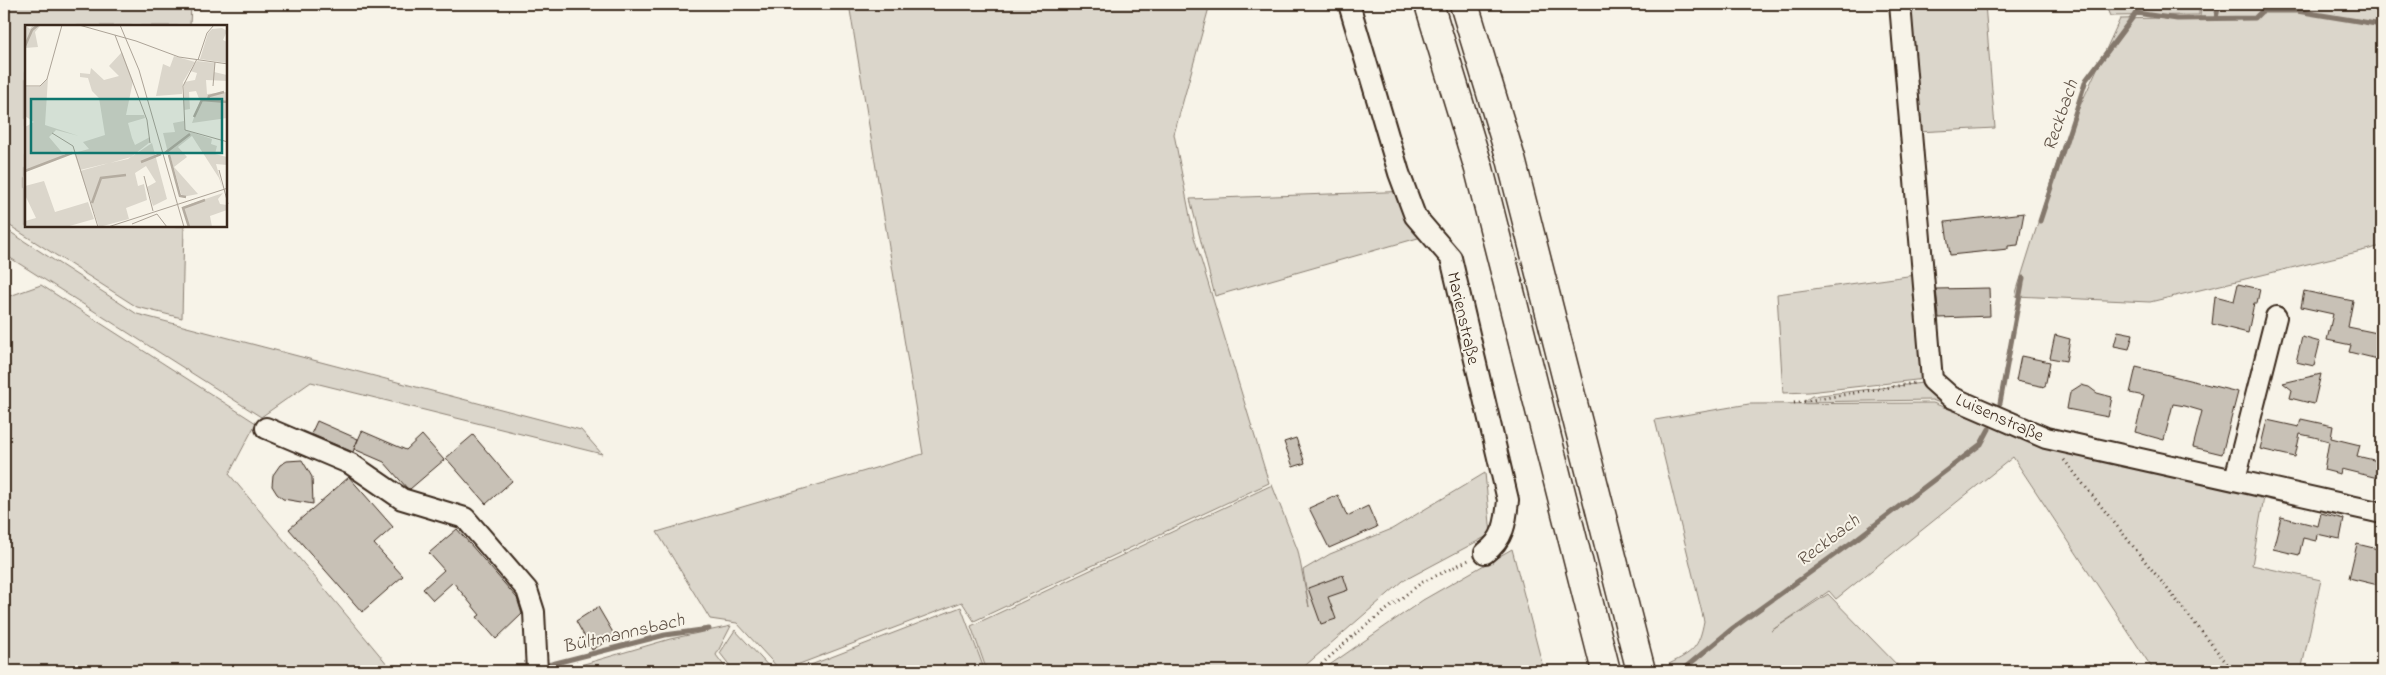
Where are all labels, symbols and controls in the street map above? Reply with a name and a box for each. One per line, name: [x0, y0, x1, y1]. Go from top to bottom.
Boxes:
inset map: [25, 25, 228, 228]
water label: Reckbach: [2037, 76, 2086, 155]
street label: Marienstraße: [1439, 270, 1486, 368]
street label: Luisenstraße: [1951, 388, 2048, 450]
water label: Reckbach: [1791, 508, 1867, 574]
water label: Bültmannsbach: [560, 607, 688, 662]

